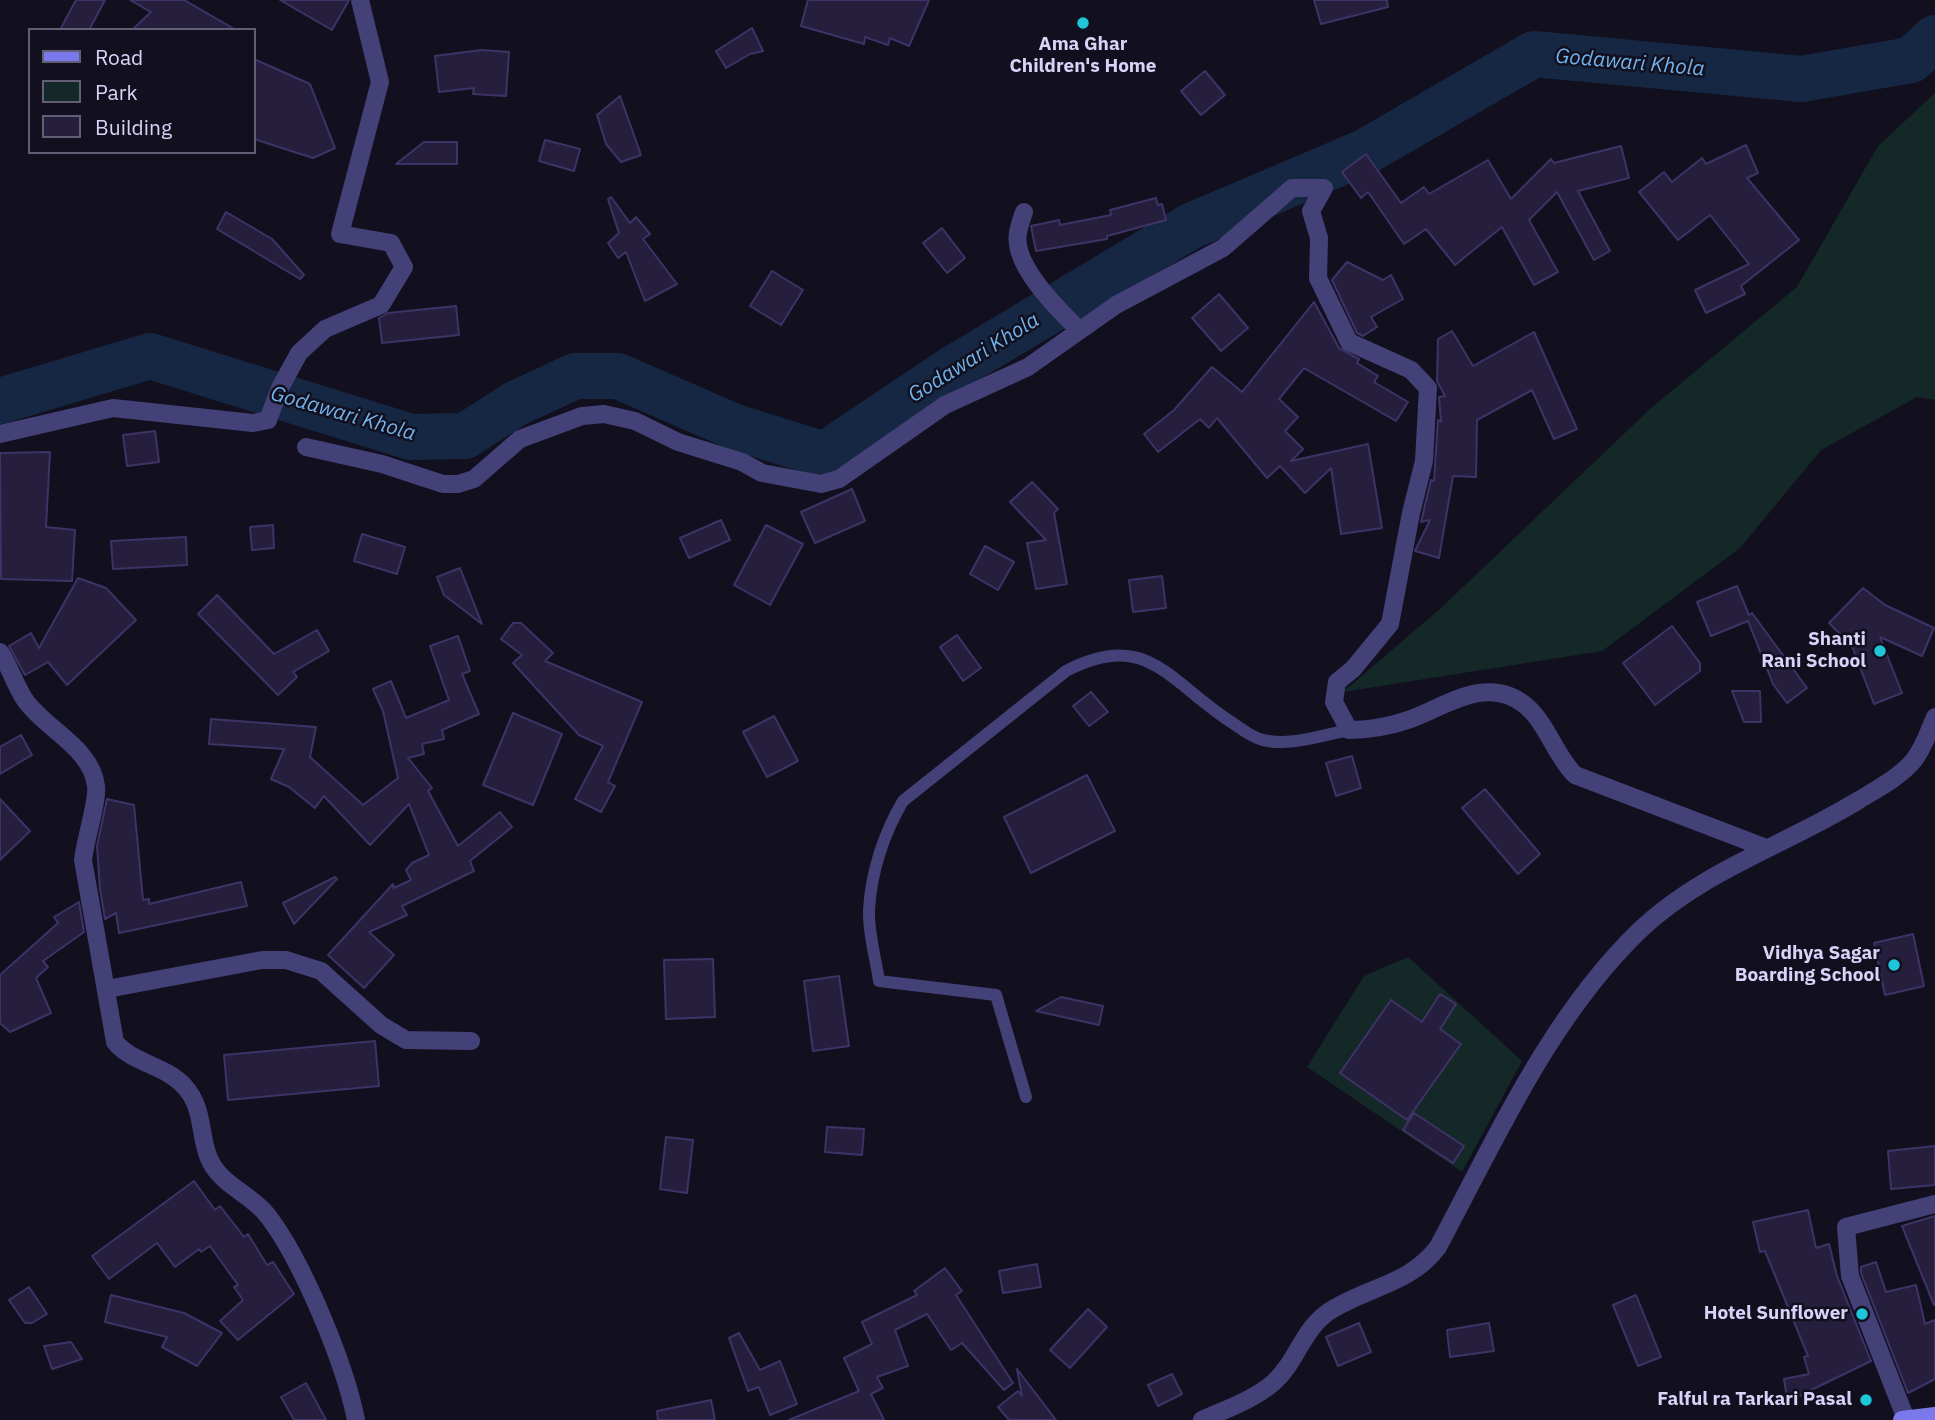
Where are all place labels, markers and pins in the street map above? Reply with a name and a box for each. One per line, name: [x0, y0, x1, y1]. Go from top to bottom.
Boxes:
marker: Ama Ghar Children's Home: [1075, 15, 1091, 31]
place label: Ama Ghar Children's Home: [1009, 34, 1157, 78]
place label: Shanti Rani School: [1761, 629, 1866, 673]
marker: Shanti Rani School: [1872, 643, 1888, 659]
place label: Vidhya Sagar Boarding School: [1735, 943, 1880, 987]
marker: Vidhya Sagar Boarding School: [1886, 957, 1902, 973]
place label: Hotel Sunflower: [1704, 1303, 1848, 1325]
marker: Hotel Sunflower: [1854, 1306, 1870, 1322]
place label: Falful ra Tarkari Pasal: [1657, 1389, 1852, 1411]
marker: Falful ra Tarkari Pasal: [1858, 1392, 1874, 1408]

